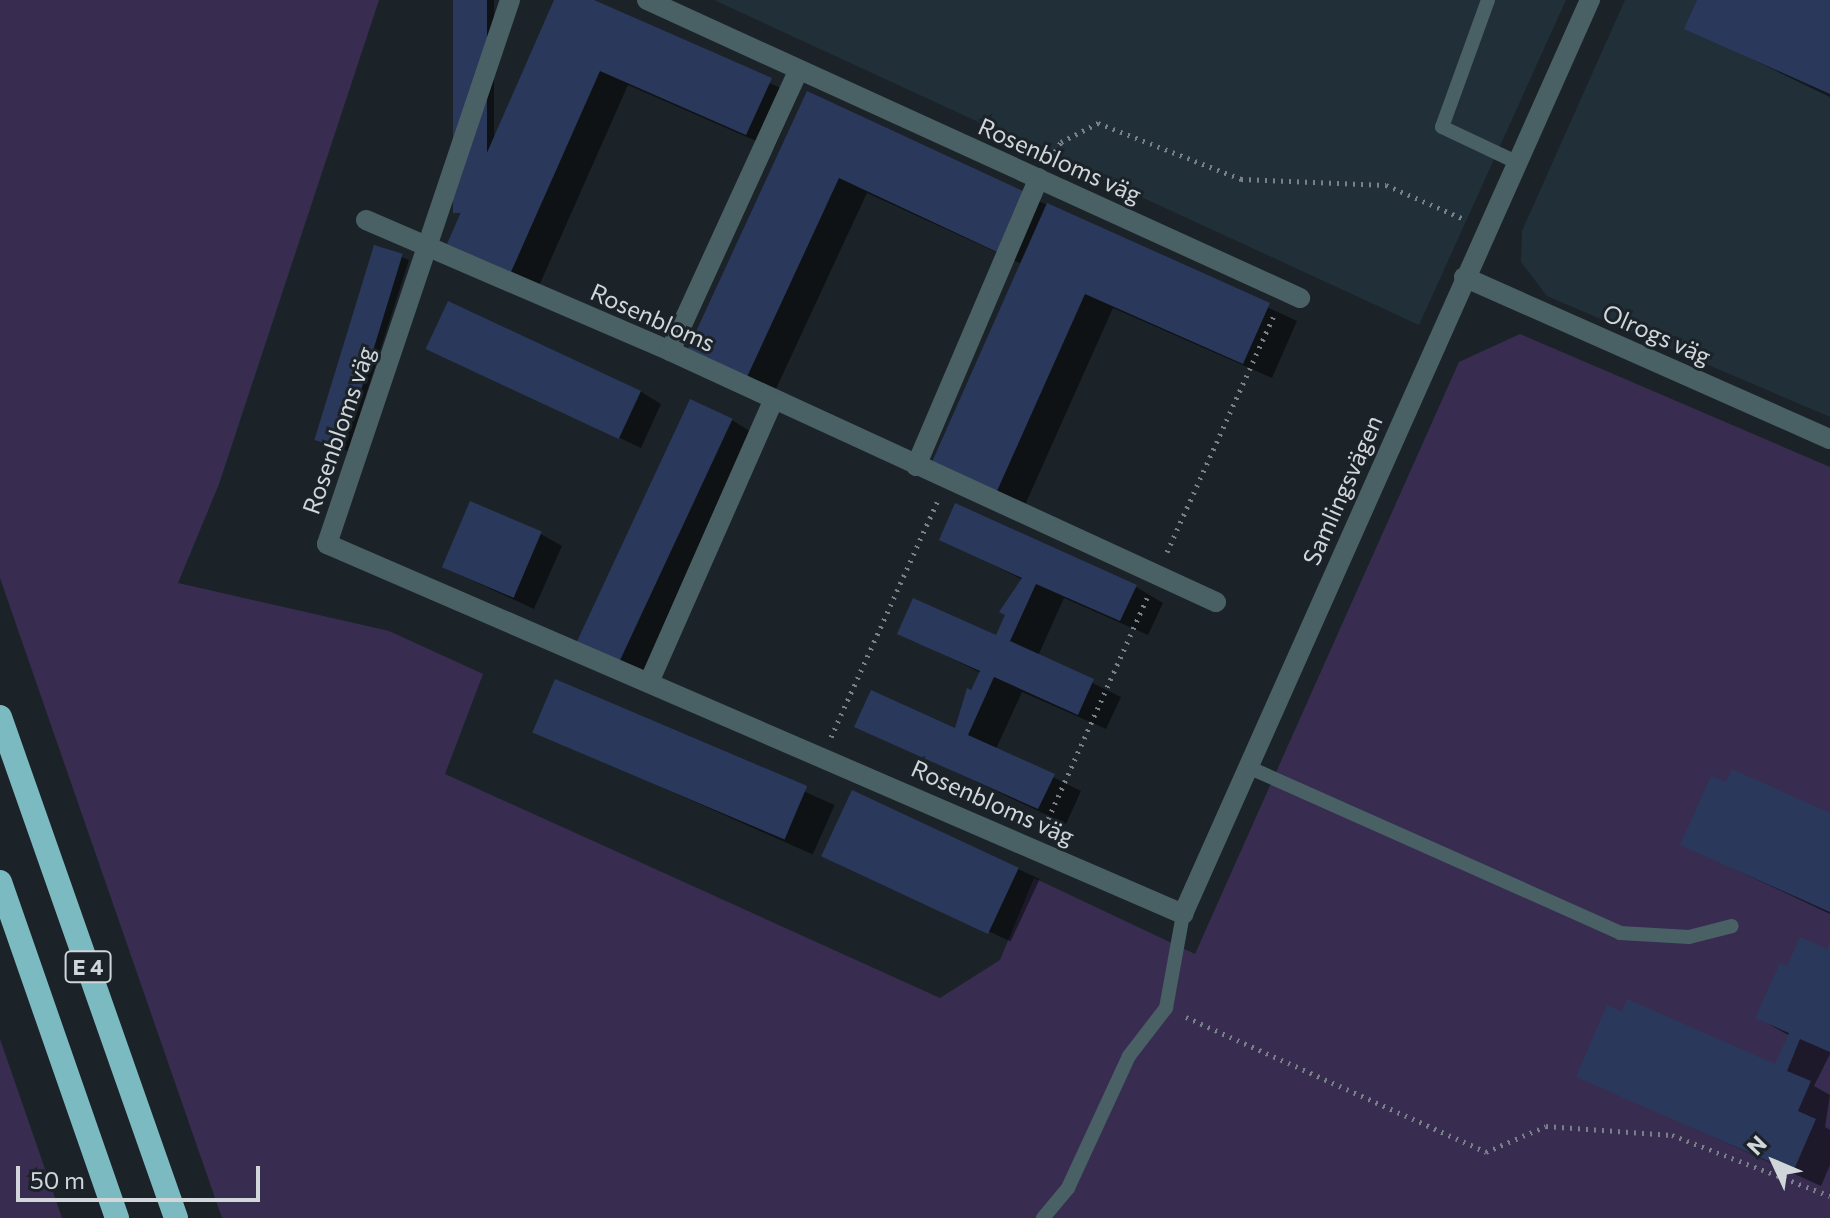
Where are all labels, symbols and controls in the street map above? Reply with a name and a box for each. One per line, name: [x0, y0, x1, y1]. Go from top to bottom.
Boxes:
street label: Rosenbloms väg: [974, 111, 1146, 209]
street label: Rosenbloms: [586, 277, 720, 357]
street label: Olrogs väg: [1598, 297, 1716, 371]
street label: Rosenbloms väg: [296, 342, 380, 518]
street label: Samlingsvägen: [1296, 411, 1388, 569]
street label: Rosenbloms väg: [907, 753, 1079, 851]
road number: E 4: [64, 949, 112, 985]
north arrow: [1734, 1122, 1814, 1202]
text: N: [1741, 1130, 1772, 1160]
scale bar: [20, 1150, 264, 1200]
text: 50 m: [30, 1165, 85, 1194]

